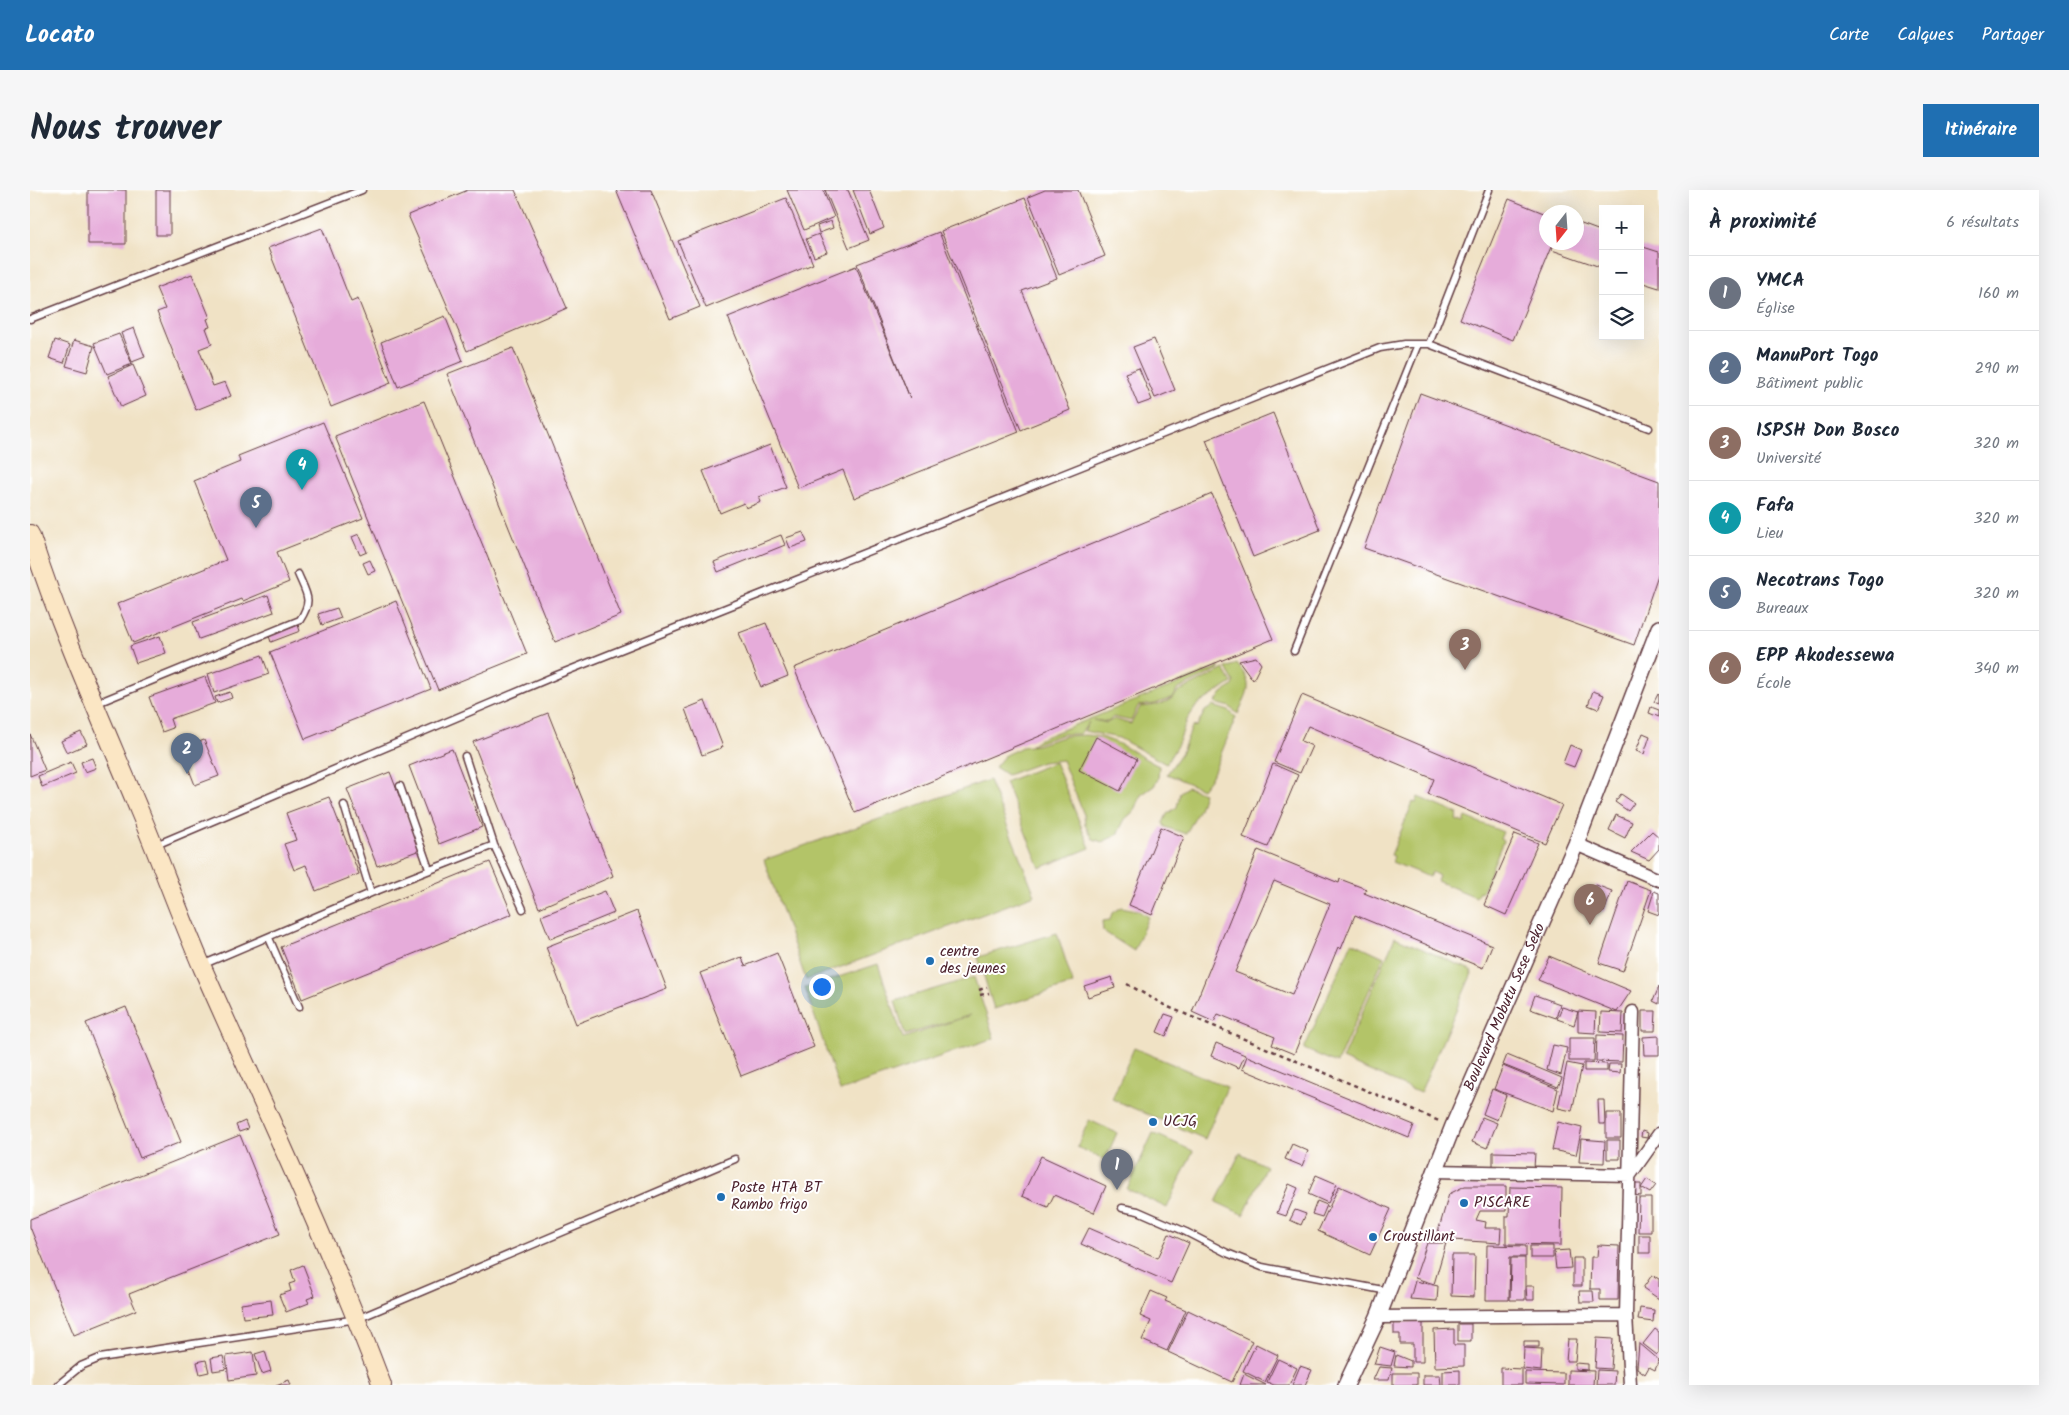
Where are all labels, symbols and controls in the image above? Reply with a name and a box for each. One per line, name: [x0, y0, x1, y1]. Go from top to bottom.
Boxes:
text: Locato: [25, 16, 95, 55]
text: Carte: [1829, 21, 1869, 50]
text: Calques: [1897, 21, 1954, 50]
text: Partager: [1982, 21, 2044, 50]
text: Nous trouver: [30, 102, 221, 158]
button: Itinéraire: [1923, 104, 2039, 157]
north arrow: [1539, 205, 1584, 250]
map controls: [1599, 205, 1644, 340]
button: +: [1599, 205, 1644, 250]
text: À proximité: [1709, 206, 1816, 239]
text: 6 résultats: [1946, 210, 2019, 235]
button: −: [1599, 250, 1644, 295]
text: YMCA: [1756, 266, 1805, 296]
text: 1: [1723, 281, 1727, 306]
text: 160 m: [1978, 281, 2019, 306]
button: layers: [1599, 295, 1644, 340]
text: Église: [1756, 296, 1795, 321]
text: ManuPort Togo: [1756, 341, 1878, 371]
text: 2: [1720, 356, 1730, 381]
text: 290 m: [1975, 356, 2019, 381]
text: Bâtiment public: [1756, 371, 1863, 396]
text: ISPSH Don Bosco: [1756, 416, 1899, 446]
text: 3: [1721, 431, 1729, 456]
text: 320 m: [1973, 431, 2019, 456]
text: Université: [1756, 446, 1821, 471]
pin: 4: [286, 449, 318, 490]
pin: 5: [240, 487, 272, 528]
text: Fafa: [1756, 491, 1794, 521]
text: 4: [1721, 506, 1729, 531]
text: 320 m: [1973, 506, 2019, 531]
text: Lieu: [1756, 521, 1783, 546]
text: Necotrans Togo: [1756, 566, 1884, 596]
text: 5: [1721, 581, 1729, 606]
text: 320 m: [1973, 581, 2019, 606]
text: Bureaux: [1756, 596, 1808, 621]
pin: 3: [1449, 629, 1481, 670]
text: EPP Akodessewa: [1756, 641, 1894, 671]
text: 6: [1721, 656, 1729, 681]
text: 340 m: [1974, 656, 2019, 681]
text: École: [1756, 671, 1791, 696]
pin: 2: [171, 733, 203, 774]
pin: 6: [1574, 884, 1606, 925]
street label: Boulevard Mobutu Sese Seko: [1458, 919, 1552, 1095]
place label: centre des jeunes: [940, 940, 1006, 981]
marker: centre des jeunes: [924, 955, 936, 967]
your location: [809, 974, 835, 1000]
place label: UCJG: [1163, 1110, 1197, 1134]
marker: UCJG: [1147, 1116, 1159, 1128]
pin: 1: [1101, 1149, 1133, 1190]
place label: Poste HTA BT Rambo frigo: [731, 1176, 824, 1217]
marker: Poste HTA BT Rambo frigo: [715, 1191, 727, 1203]
place label: PISCARE: [1474, 1191, 1532, 1215]
marker: PISCARE: [1458, 1197, 1470, 1209]
place label: Croustillant: [1383, 1225, 1455, 1249]
marker: Croustillant: [1367, 1231, 1379, 1243]

